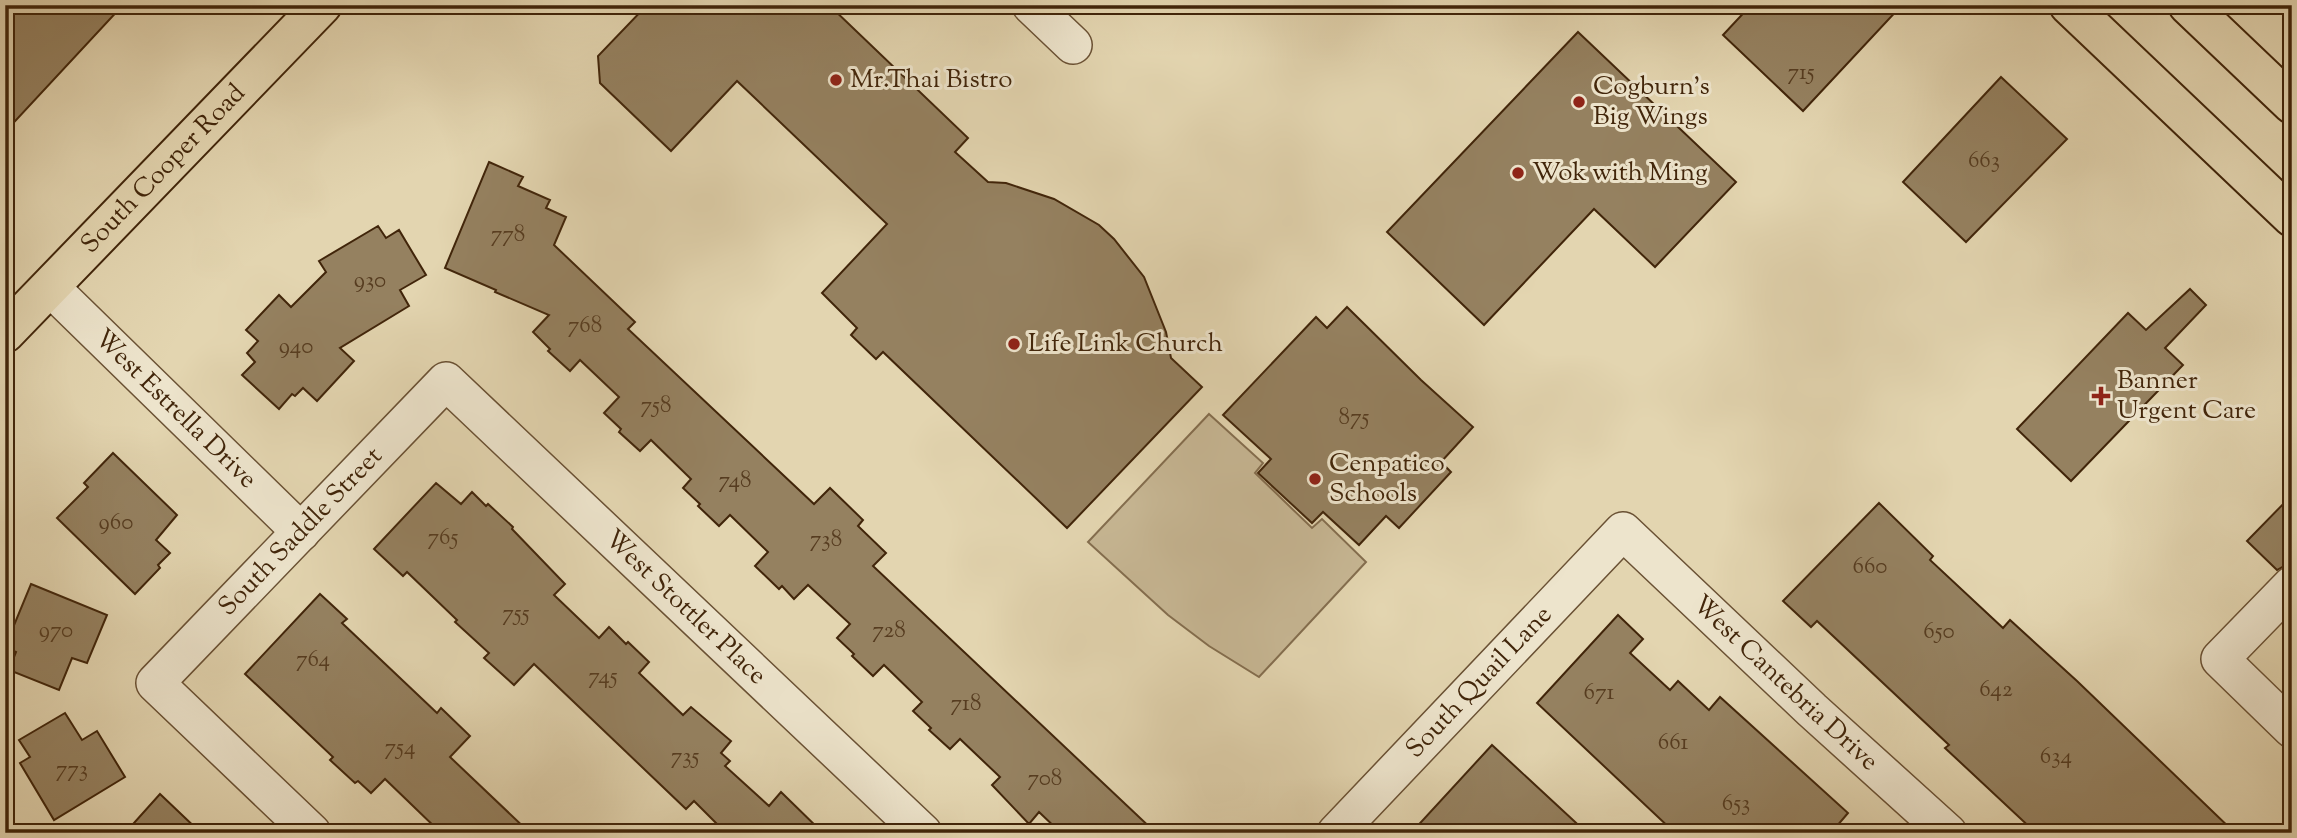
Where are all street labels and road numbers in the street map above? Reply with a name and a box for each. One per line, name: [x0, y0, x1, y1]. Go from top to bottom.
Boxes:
street label: South Cooper Road: [73, 76, 255, 262]
street label: West Estrella Drive: [86, 321, 265, 497]
street label: South Saddle Street: [210, 439, 391, 625]
street label: West Stottler Place: [596, 522, 775, 694]
street label: West Cantebria Drive: [1683, 587, 1886, 780]
street label: South Quail Lane: [1398, 598, 1561, 767]

